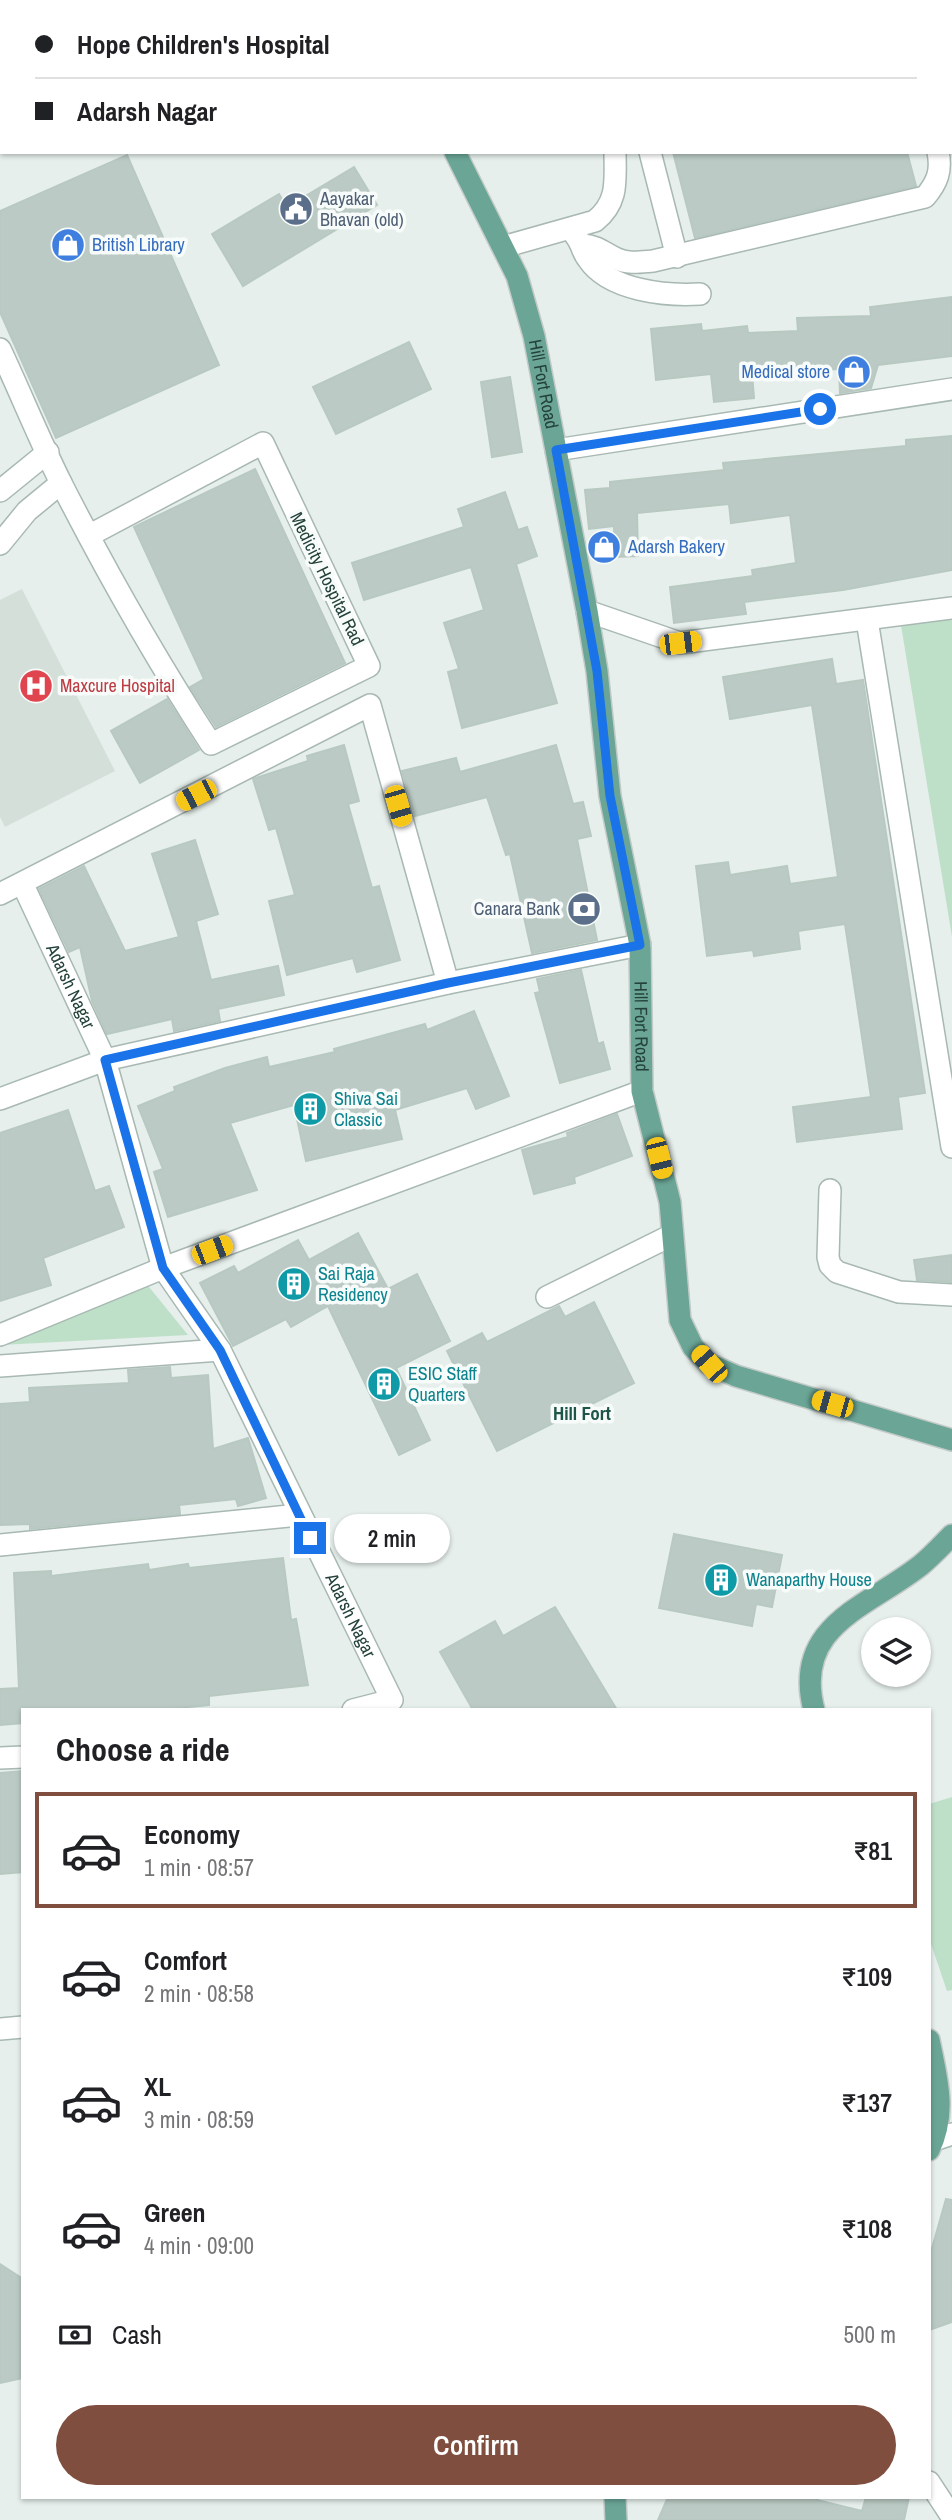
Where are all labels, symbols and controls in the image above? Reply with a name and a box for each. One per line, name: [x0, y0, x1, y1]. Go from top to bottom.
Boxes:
text: Hope Children's Hospital: [77, 27, 330, 62]
text: Adarsh Nagar: [77, 94, 217, 129]
place label: Aayakar Bhavan (old): [319, 186, 404, 232]
public building icon: Aayakar Bhavan (old): [277, 190, 315, 228]
shop icon: British Library: [49, 226, 87, 264]
place label: British Library: [92, 232, 185, 257]
street label: Hill Fort Road: [523, 337, 565, 431]
shop icon: Medical store: [835, 353, 873, 391]
place label: Medical store: [741, 359, 830, 384]
route start: [804, 393, 836, 425]
street label: Medicity Hospital Rad: [284, 508, 371, 650]
shop icon: Adarsh Bakery: [585, 528, 623, 566]
place label: Adarsh Bakery: [627, 534, 725, 559]
car: [658, 630, 703, 656]
hospital icon: Maxcure Hospital: [17, 667, 55, 705]
place label: Maxcure Hospital: [60, 673, 175, 698]
car: [173, 776, 220, 814]
car: [383, 783, 414, 829]
bank icon: Canara Bank: [565, 890, 603, 928]
place label: Canara Bank: [474, 896, 561, 921]
street label: Adarsh Nagar: [40, 939, 102, 1033]
street label: Hill Fort Road: [628, 981, 655, 1072]
place label: Shiva Sai Classic: [334, 1086, 398, 1132]
building icon: Shiva Sai Classic: [291, 1090, 329, 1128]
car: [644, 1135, 675, 1181]
car: [189, 1233, 236, 1267]
place label: Sai Raja Residency: [318, 1261, 388, 1307]
building icon: Sai Raja Residency: [275, 1265, 313, 1303]
car: [688, 1341, 731, 1387]
place label: ESIC Staff Quarters: [408, 1361, 477, 1407]
building icon: ESIC Staff Quarters: [365, 1365, 403, 1403]
car: [809, 1388, 856, 1420]
district label: Hill Fort: [553, 1400, 611, 1426]
callout: 2 min: [334, 1514, 450, 1562]
route end: [294, 1522, 326, 1554]
text: 2 min: [368, 1523, 416, 1554]
building icon: Wanaparthy House: [702, 1561, 740, 1599]
place label: Wanaparthy House: [746, 1567, 872, 1592]
street label: Adarsh Nagar: [319, 1568, 382, 1662]
map controls: [861, 1617, 931, 1687]
button: layers: [861, 1617, 931, 1687]
text: Choose a ride: [56, 1728, 230, 1771]
text: Economy: [144, 1817, 240, 1852]
icon: car: [60, 1819, 123, 1882]
text: ₹81: [853, 1833, 892, 1868]
text: 1 min · 08:57: [144, 1852, 254, 1883]
text: Comfort: [144, 1943, 227, 1978]
icon: car: [60, 1945, 123, 2008]
text: ₹109: [842, 1959, 892, 1994]
text: 2 min · 08:58: [144, 1978, 254, 2009]
text: XL: [144, 2069, 171, 2104]
icon: car: [60, 2071, 123, 2134]
text: ₹137: [842, 2085, 892, 2120]
text: 3 min · 08:59: [144, 2104, 254, 2135]
text: Green: [144, 2195, 206, 2230]
icon: car: [60, 2197, 123, 2260]
text: ₹108: [842, 2211, 892, 2246]
text: 4 min · 09:00: [144, 2230, 254, 2261]
icon: cash: [56, 2316, 94, 2354]
text: Cash: [112, 2317, 162, 2352]
text: 500 m: [844, 2319, 896, 2350]
button: Confirm: [56, 2405, 896, 2485]

